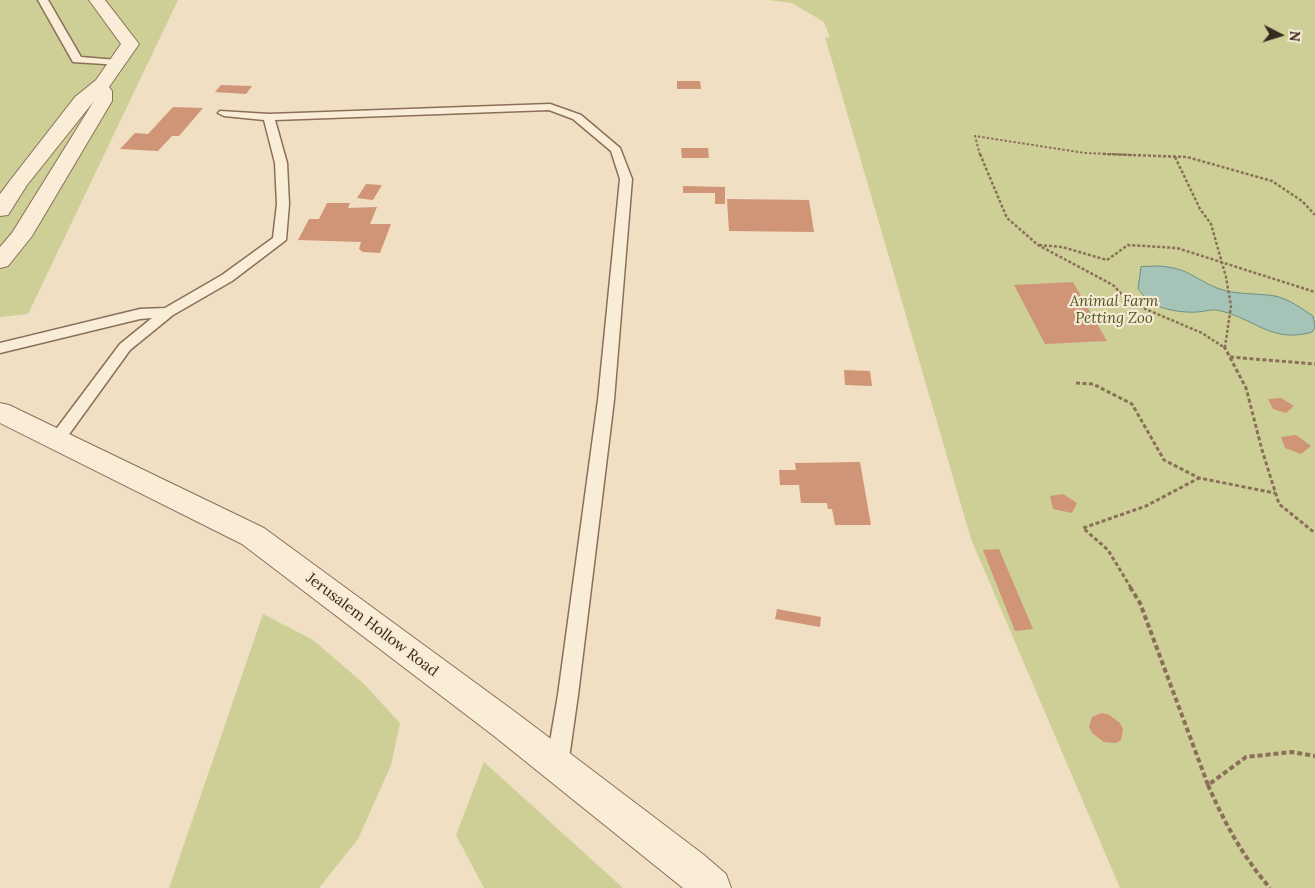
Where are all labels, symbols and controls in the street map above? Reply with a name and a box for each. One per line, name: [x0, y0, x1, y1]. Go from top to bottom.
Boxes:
north arrow: [1255, 10, 1305, 60]
text: N: [1286, 30, 1304, 42]
park label: Animal Farm Petting Zoo: [1070, 293, 1158, 328]
street label: Jerusalem Hollow Road: [302, 569, 442, 681]

